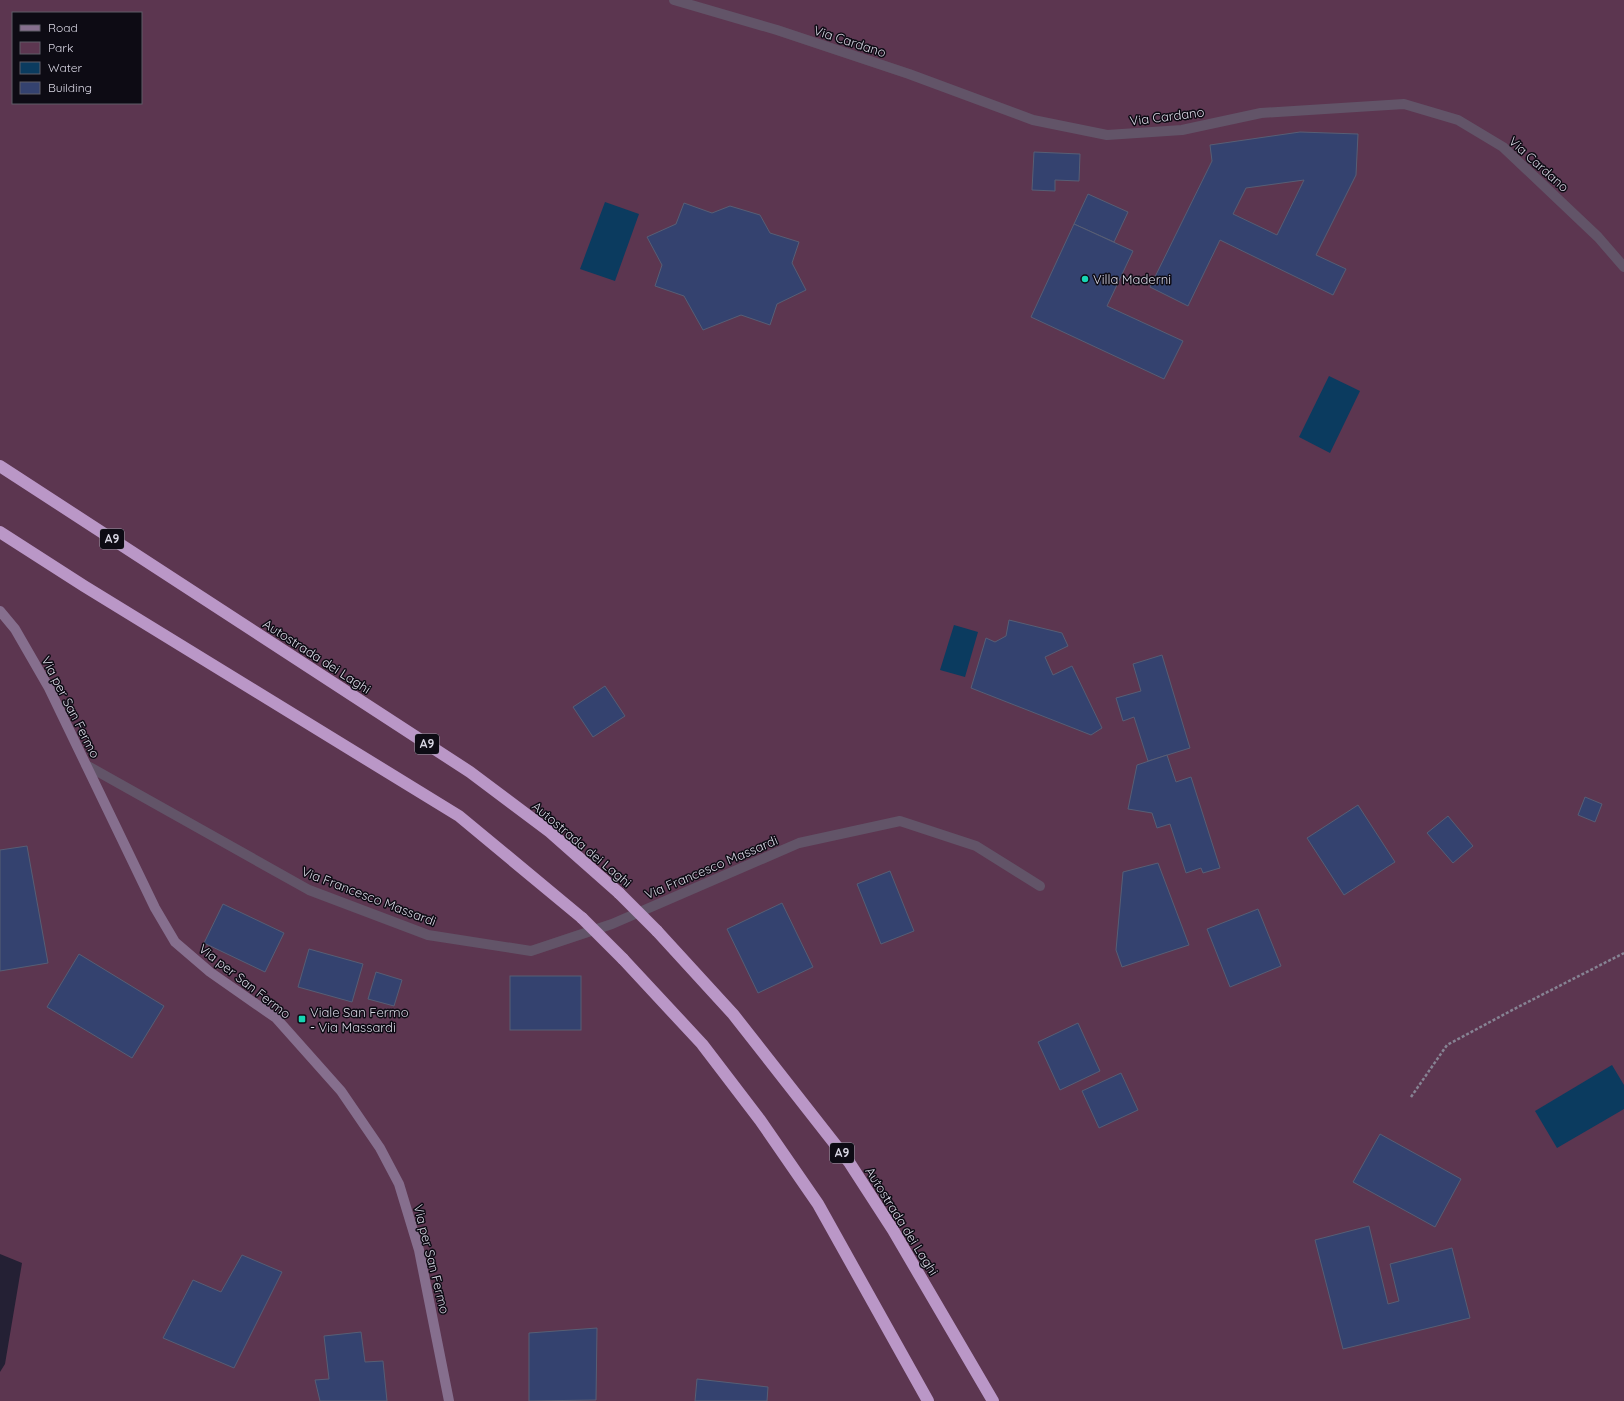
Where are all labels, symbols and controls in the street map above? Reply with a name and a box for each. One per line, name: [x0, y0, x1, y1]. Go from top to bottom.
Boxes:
legend: [12, 12, 142, 104]
text: Road: [48, 20, 78, 35]
street label: Via Cardano: [812, 22, 888, 60]
text: Park: [48, 40, 73, 55]
text: Water: [48, 60, 83, 75]
text: Building: [48, 80, 92, 95]
street label: Via Cardano: [1129, 103, 1205, 129]
street label: Via Cardano: [1506, 133, 1572, 195]
place label: Villa Maderni: [1093, 271, 1171, 287]
marker: Villa Maderni: [1080, 274, 1090, 284]
road number: A9: [100, 529, 124, 549]
street label: Autostrada dei Laghi: [260, 615, 374, 697]
street label: Via per San Fermo: [38, 653, 104, 761]
road number: A9: [415, 734, 439, 754]
street label: Autostrada dei Laghi: [529, 798, 635, 890]
street label: Via Francesco Massardi: [642, 832, 780, 902]
street label: Via Francesco Massardi: [299, 863, 439, 929]
street label: Via per San Fermo: [196, 940, 294, 1022]
place label: Viale San Fermo - Via Massardi: [310, 1004, 409, 1035]
marker: Viale San Fermo - Via Massardi: [297, 1014, 307, 1024]
road number: A9: [830, 1143, 854, 1163]
street label: Autostrada dei Laghi: [862, 1164, 942, 1278]
street label: Via per San Fermo: [411, 1203, 453, 1315]

